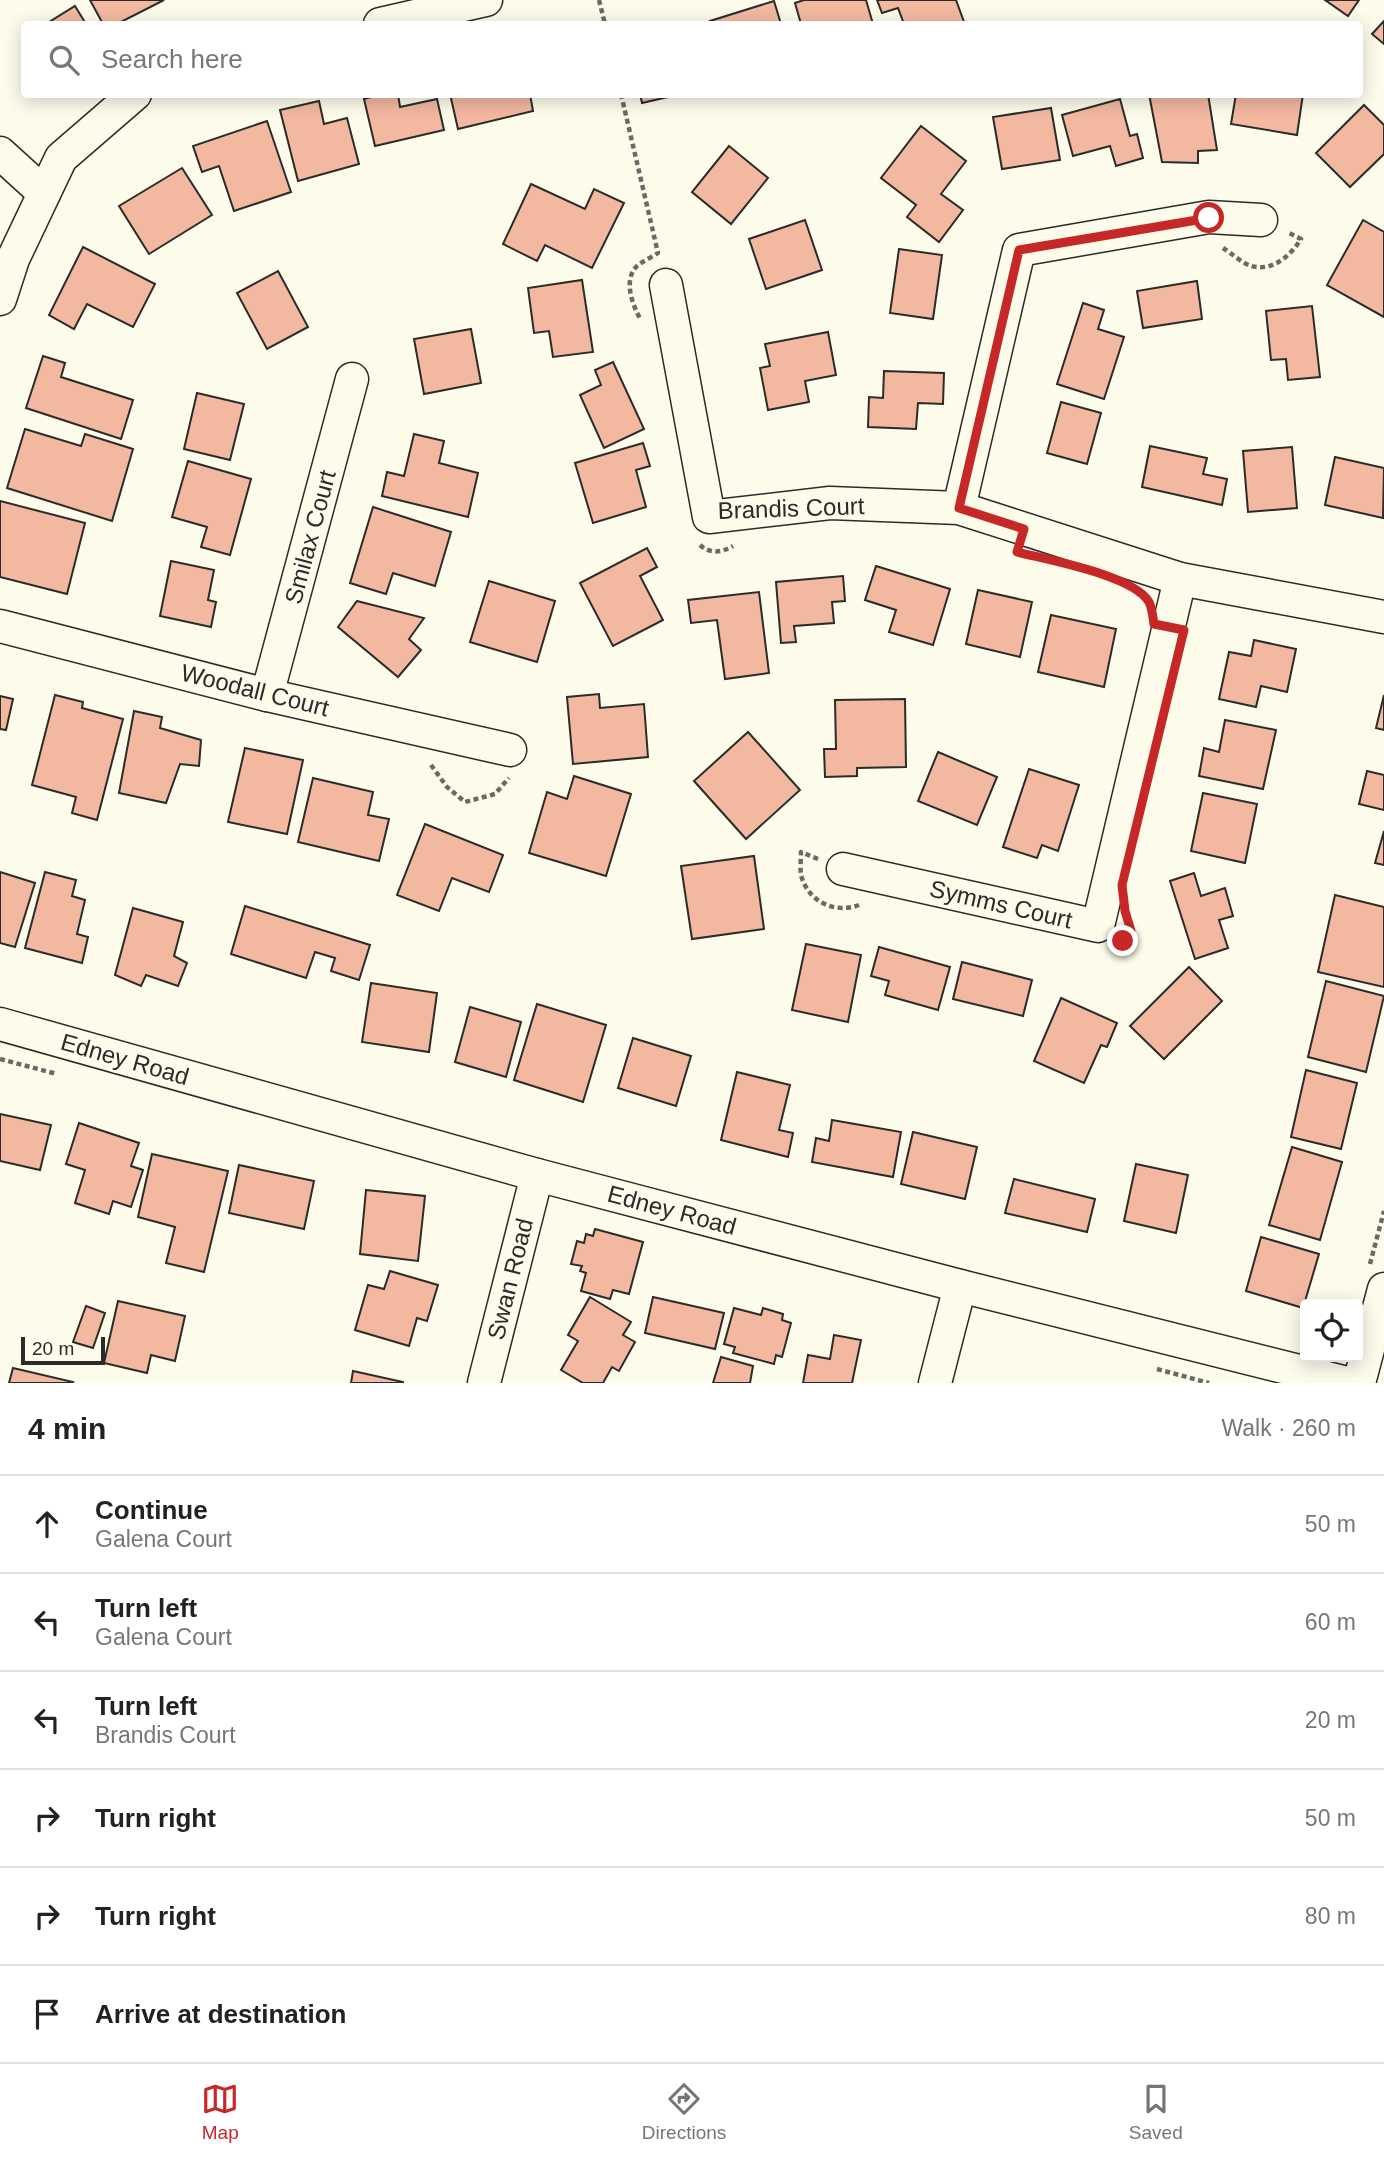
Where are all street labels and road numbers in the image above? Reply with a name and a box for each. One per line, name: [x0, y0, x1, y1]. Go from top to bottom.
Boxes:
street label: Smilax Court: [279, 467, 341, 607]
street label: Brandis Court: [717, 492, 865, 524]
street label: Woodall Court: [178, 659, 332, 722]
street label: Symms Court: [927, 874, 1075, 934]
street label: Edney Road: [58, 1028, 192, 1090]
street label: Edney Road: [605, 1180, 739, 1240]
street label: Swan Road: [482, 1216, 538, 1342]

